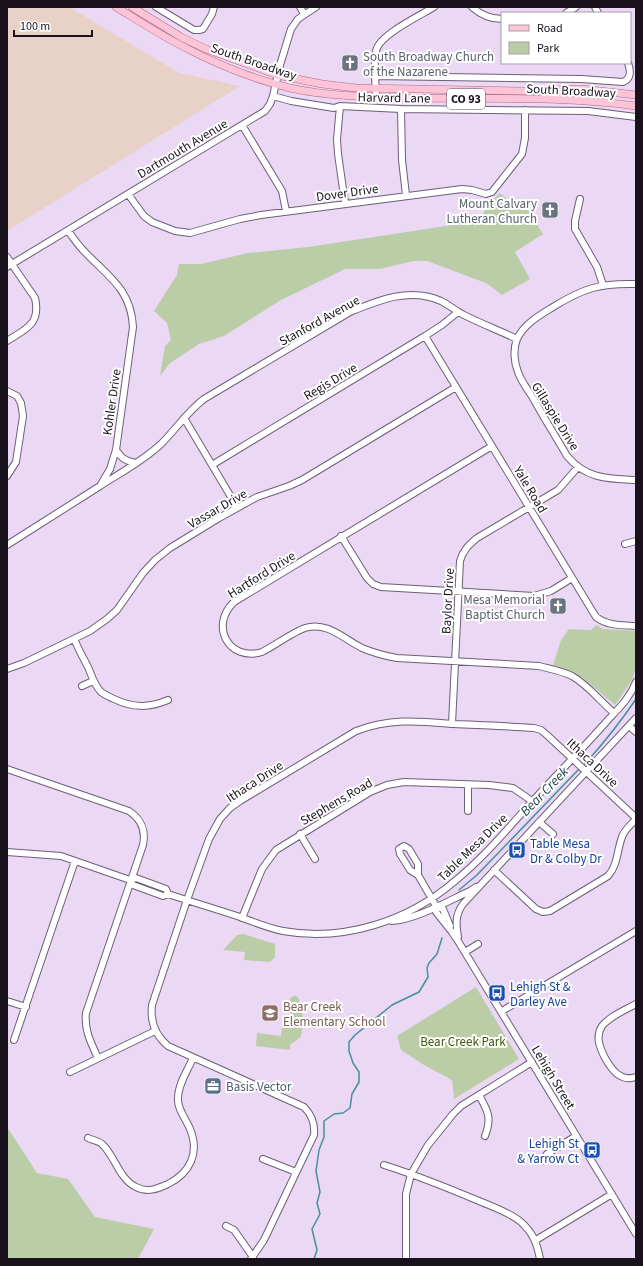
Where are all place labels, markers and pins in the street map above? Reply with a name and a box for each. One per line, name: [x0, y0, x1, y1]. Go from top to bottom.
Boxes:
place label: South Broadway Church of the Nazarene: [363, 48, 494, 81]
church icon: South Broadway Church of the Nazarene: [340, 53, 360, 73]
place label: Mount Calvary Lutheran Church: [446, 195, 537, 228]
church icon: Mount Calvary Lutheran Church: [540, 200, 560, 220]
place label: Mesa Memorial Baptist Church: [463, 591, 545, 624]
church icon: Mesa Memorial Baptist Church: [548, 596, 568, 616]
place label: Table Mesa Dr & Colby Dr: [530, 835, 602, 868]
bus stop icon: Table Mesa Dr & Colby Dr: [507, 840, 527, 860]
place label: Lehigh St & Darley Ave: [510, 978, 571, 1011]
bus stop icon: Lehigh St & Darley Ave: [487, 983, 507, 1003]
place label: Bear Creek Elementary School: [283, 998, 385, 1031]
school or university icon: Bear Creek Elementary School: [260, 1003, 280, 1023]
office icon: Basis Vector: [203, 1076, 223, 1096]
place label: Basis Vector: [226, 1078, 292, 1096]
place label: Lehigh St & Yarrow Ct: [517, 1135, 580, 1168]
bus stop icon: Lehigh St & Yarrow Ct: [582, 1140, 602, 1160]

